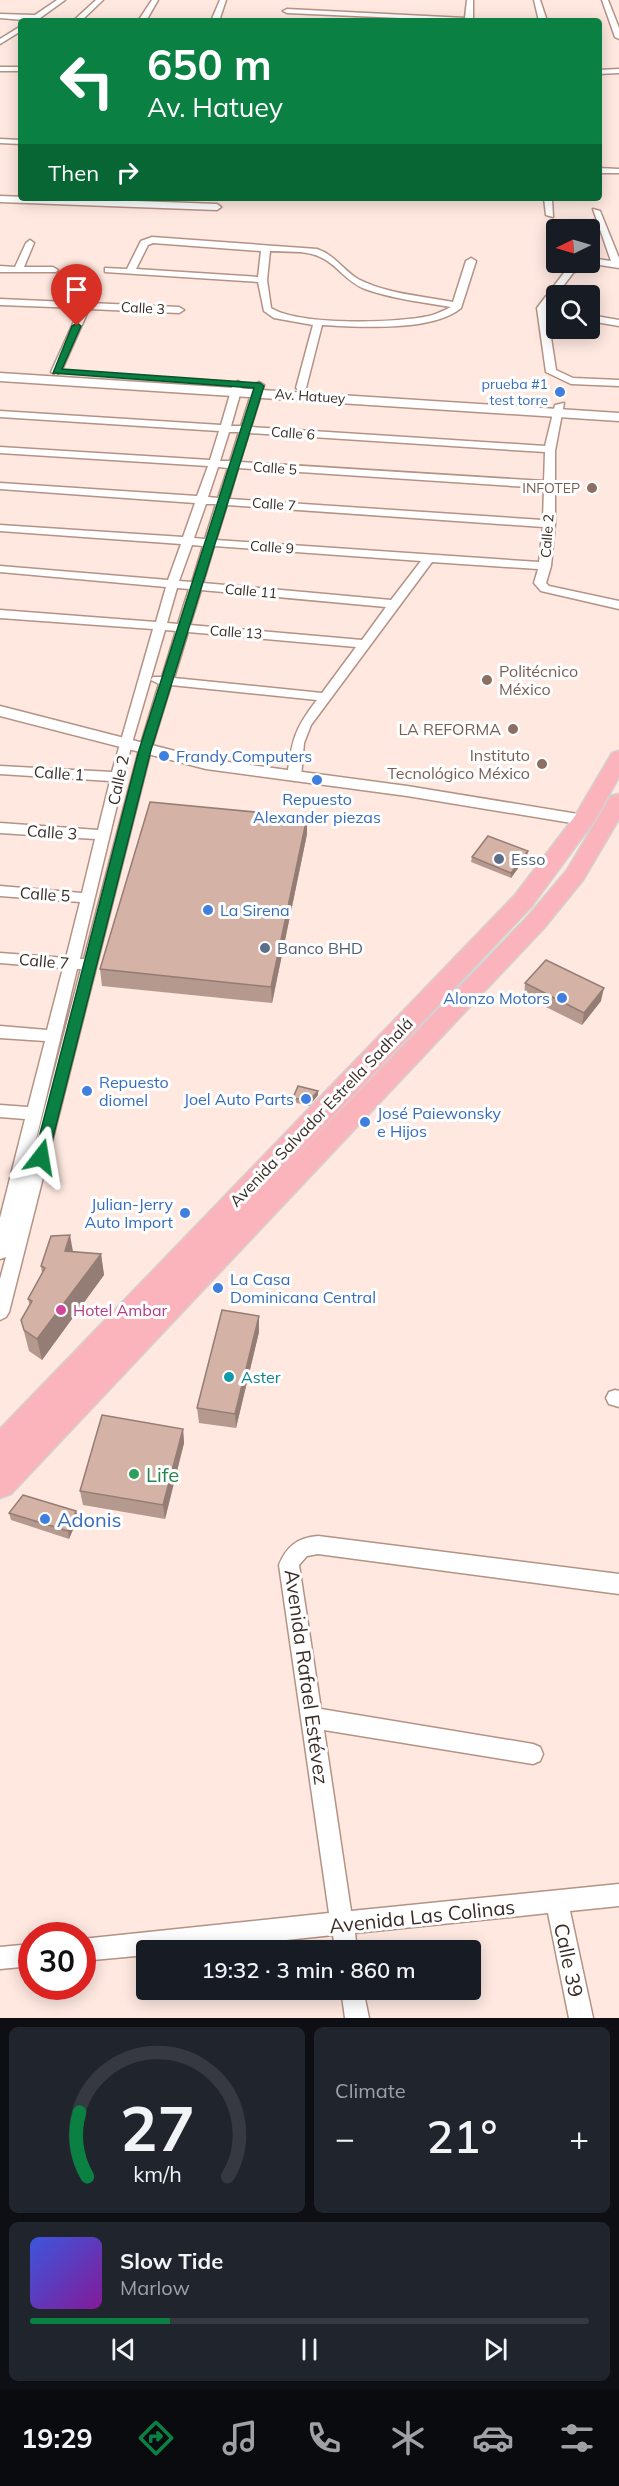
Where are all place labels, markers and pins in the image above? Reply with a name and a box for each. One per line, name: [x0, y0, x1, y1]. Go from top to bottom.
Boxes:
pin: [51, 264, 102, 326]
place label: prueba #1 test torre: [482, 375, 548, 409]
marker: prueba #1 test torre: [553, 385, 567, 399]
place label: INFOTEP: [522, 479, 580, 497]
marker: INFOTEP: [585, 481, 599, 495]
place label: Politécnico México: [499, 661, 578, 699]
marker: Politécnico México: [480, 673, 494, 687]
place label: LA REFORMA: [399, 719, 501, 739]
marker: LA REFORMA: [506, 722, 520, 736]
place label: Instituto Tecnológico México: [387, 745, 530, 783]
place label: Frandy Computers: [176, 746, 312, 766]
marker: Frandy Computers: [157, 749, 171, 763]
marker: Instituto Tecnológico México: [535, 757, 549, 771]
marker: Repuesto Alexander piezas: [310, 773, 324, 787]
place label: Repuesto Alexander piezas: [253, 789, 381, 827]
place label: Esso: [511, 849, 545, 869]
marker: Esso: [492, 852, 506, 866]
place label: La Sirena: [220, 900, 290, 920]
marker: La Sirena: [201, 903, 215, 917]
place label: Banco BHD: [277, 938, 363, 958]
marker: Banco BHD: [258, 941, 272, 955]
place label: Alonzo Motors: [443, 988, 550, 1008]
marker: Alonzo Motors: [555, 991, 569, 1005]
place label: Repuesto diomel: [99, 1072, 169, 1110]
marker: Repuesto diomel: [80, 1084, 94, 1098]
place label: Joel Auto Parts: [184, 1089, 294, 1109]
marker: Joel Auto Parts: [299, 1092, 313, 1106]
place label: José Paiewonsky e Hijos: [377, 1103, 501, 1141]
marker: José Paiewonsky e Hijos: [358, 1115, 372, 1129]
place label: Julian-Jerry Auto Import: [84, 1194, 173, 1232]
marker: Julian-Jerry Auto Import: [178, 1206, 192, 1220]
place label: La Casa Dominicana Central: [230, 1269, 376, 1307]
marker: La Casa Dominicana Central: [211, 1281, 225, 1295]
place label: Hotel Ambar: [73, 1300, 168, 1320]
marker: Hotel Ambar: [54, 1303, 68, 1317]
place label: Aster: [241, 1367, 281, 1387]
marker: Aster: [222, 1370, 236, 1384]
place label: Life: [146, 1462, 179, 1487]
marker: Life: [127, 1467, 141, 1481]
place label: Adonis: [57, 1507, 121, 1532]
marker: Adonis: [38, 1512, 52, 1526]

